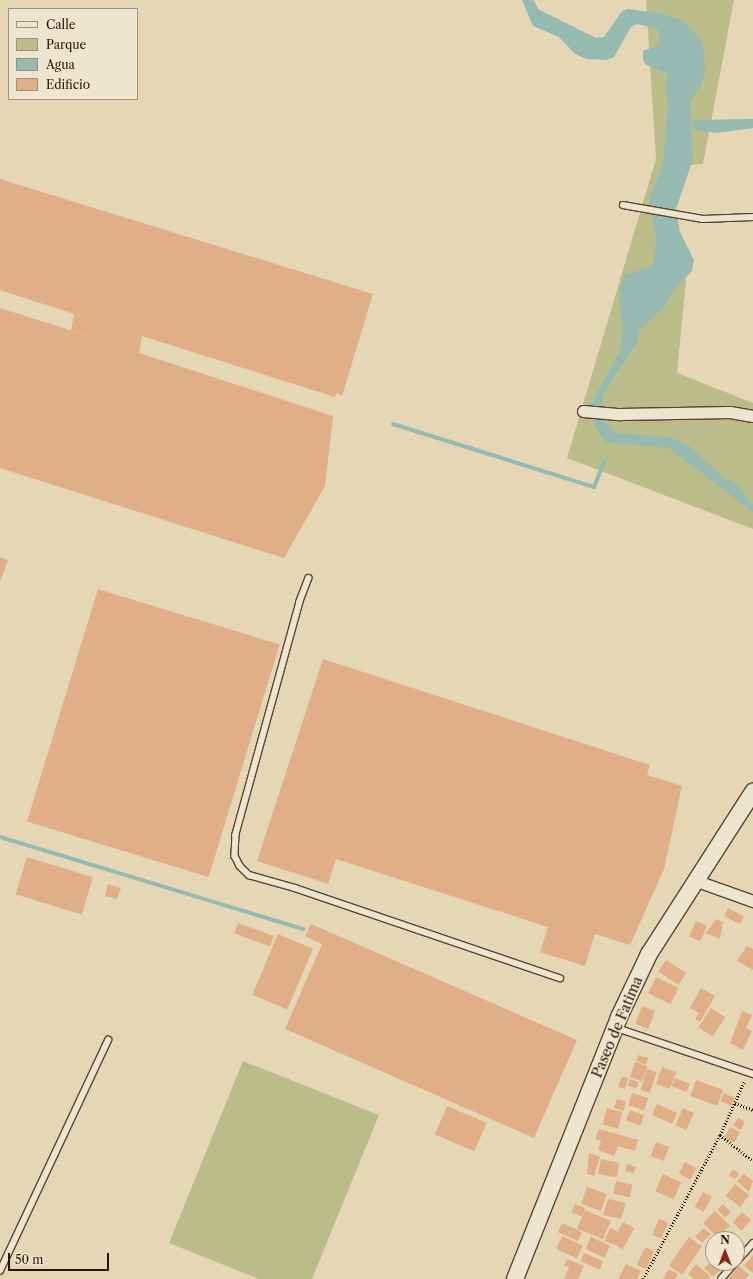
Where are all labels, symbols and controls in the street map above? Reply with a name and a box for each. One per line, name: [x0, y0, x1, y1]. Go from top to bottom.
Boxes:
legend: [8, 8, 138, 100]
text: Calle: [46, 17, 75, 32]
text: Parque: [46, 37, 86, 52]
text: Agua: [46, 57, 75, 72]
text: Edificio: [46, 77, 90, 92]
street label: Paseo de Fatima: [588, 974, 646, 1080]
north arrow: [705, 1231, 745, 1271]
text: N: [720, 1233, 730, 1247]
scale bar: [10, 1245, 111, 1271]
text: 50 m: [15, 1252, 44, 1267]

